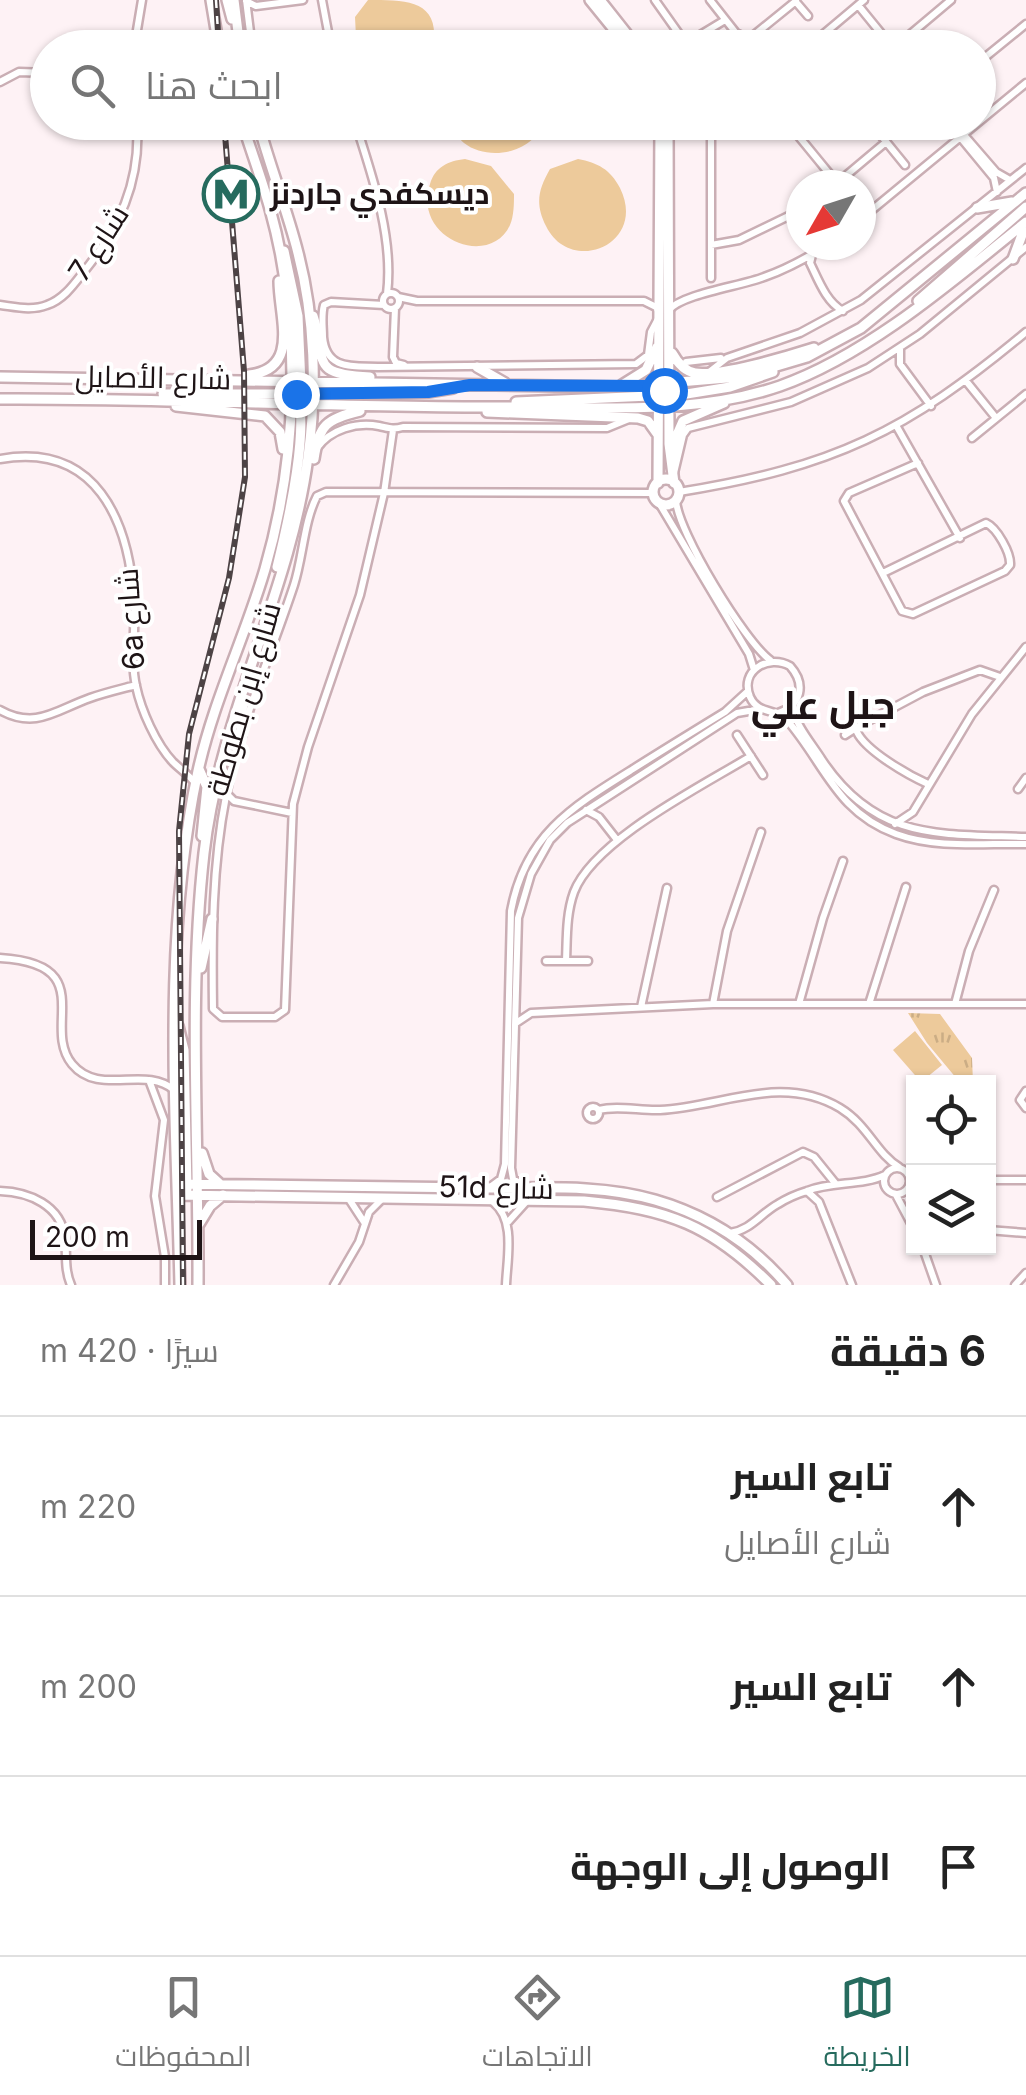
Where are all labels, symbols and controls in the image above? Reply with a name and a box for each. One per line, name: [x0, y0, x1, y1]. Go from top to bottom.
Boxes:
search box: [30, 30, 996, 140]
icon: search: [65, 58, 120, 113]
text: ابحث هنا: [145, 62, 283, 108]
metro station icon: ديسكفدي جاردنز: [201, 164, 261, 224]
north arrow: [786, 170, 876, 260]
place label: ديسكفدي جاردنز: [269, 175, 489, 218]
street label: شارع 7: [60, 198, 139, 289]
street label: شارع الأصايل: [74, 358, 232, 399]
route start: [642, 368, 688, 414]
route end: [274, 372, 320, 418]
street label: 6a شارع: [108, 567, 155, 671]
street label: شارع إبن بطوطة: [198, 598, 291, 800]
district label: جبل علي: [751, 680, 895, 737]
map controls: [906, 1075, 996, 1255]
button: locate: [906, 1075, 996, 1165]
button: layers: [906, 1165, 996, 1255]
street label: 51d شارع: [438, 1168, 554, 1209]
scale bar: [30, 1215, 202, 1260]
text: 200 m: [45, 1220, 130, 1254]
text: 6 دقيقة: [830, 1325, 986, 1376]
text: سيرًا · 420 m: [40, 1331, 219, 1370]
text: تابع السير: [731, 1453, 891, 1499]
icon: ahead: [931, 1479, 986, 1534]
text: 220 m: [40, 1487, 136, 1526]
text: شارع الأصايل: [724, 1523, 891, 1562]
icon: ahead: [931, 1659, 986, 1714]
text: تابع السير: [731, 1663, 891, 1709]
text: 200 m: [40, 1667, 137, 1706]
icon: arrive: [931, 1839, 986, 1894]
text: الوصول إلى الوجهة: [570, 1843, 891, 1889]
tab: المحفوظات: [115, 1970, 252, 2082]
tab: الاتجاهات: [482, 1970, 593, 2082]
tab: الخريطة: [823, 1970, 911, 2082]

